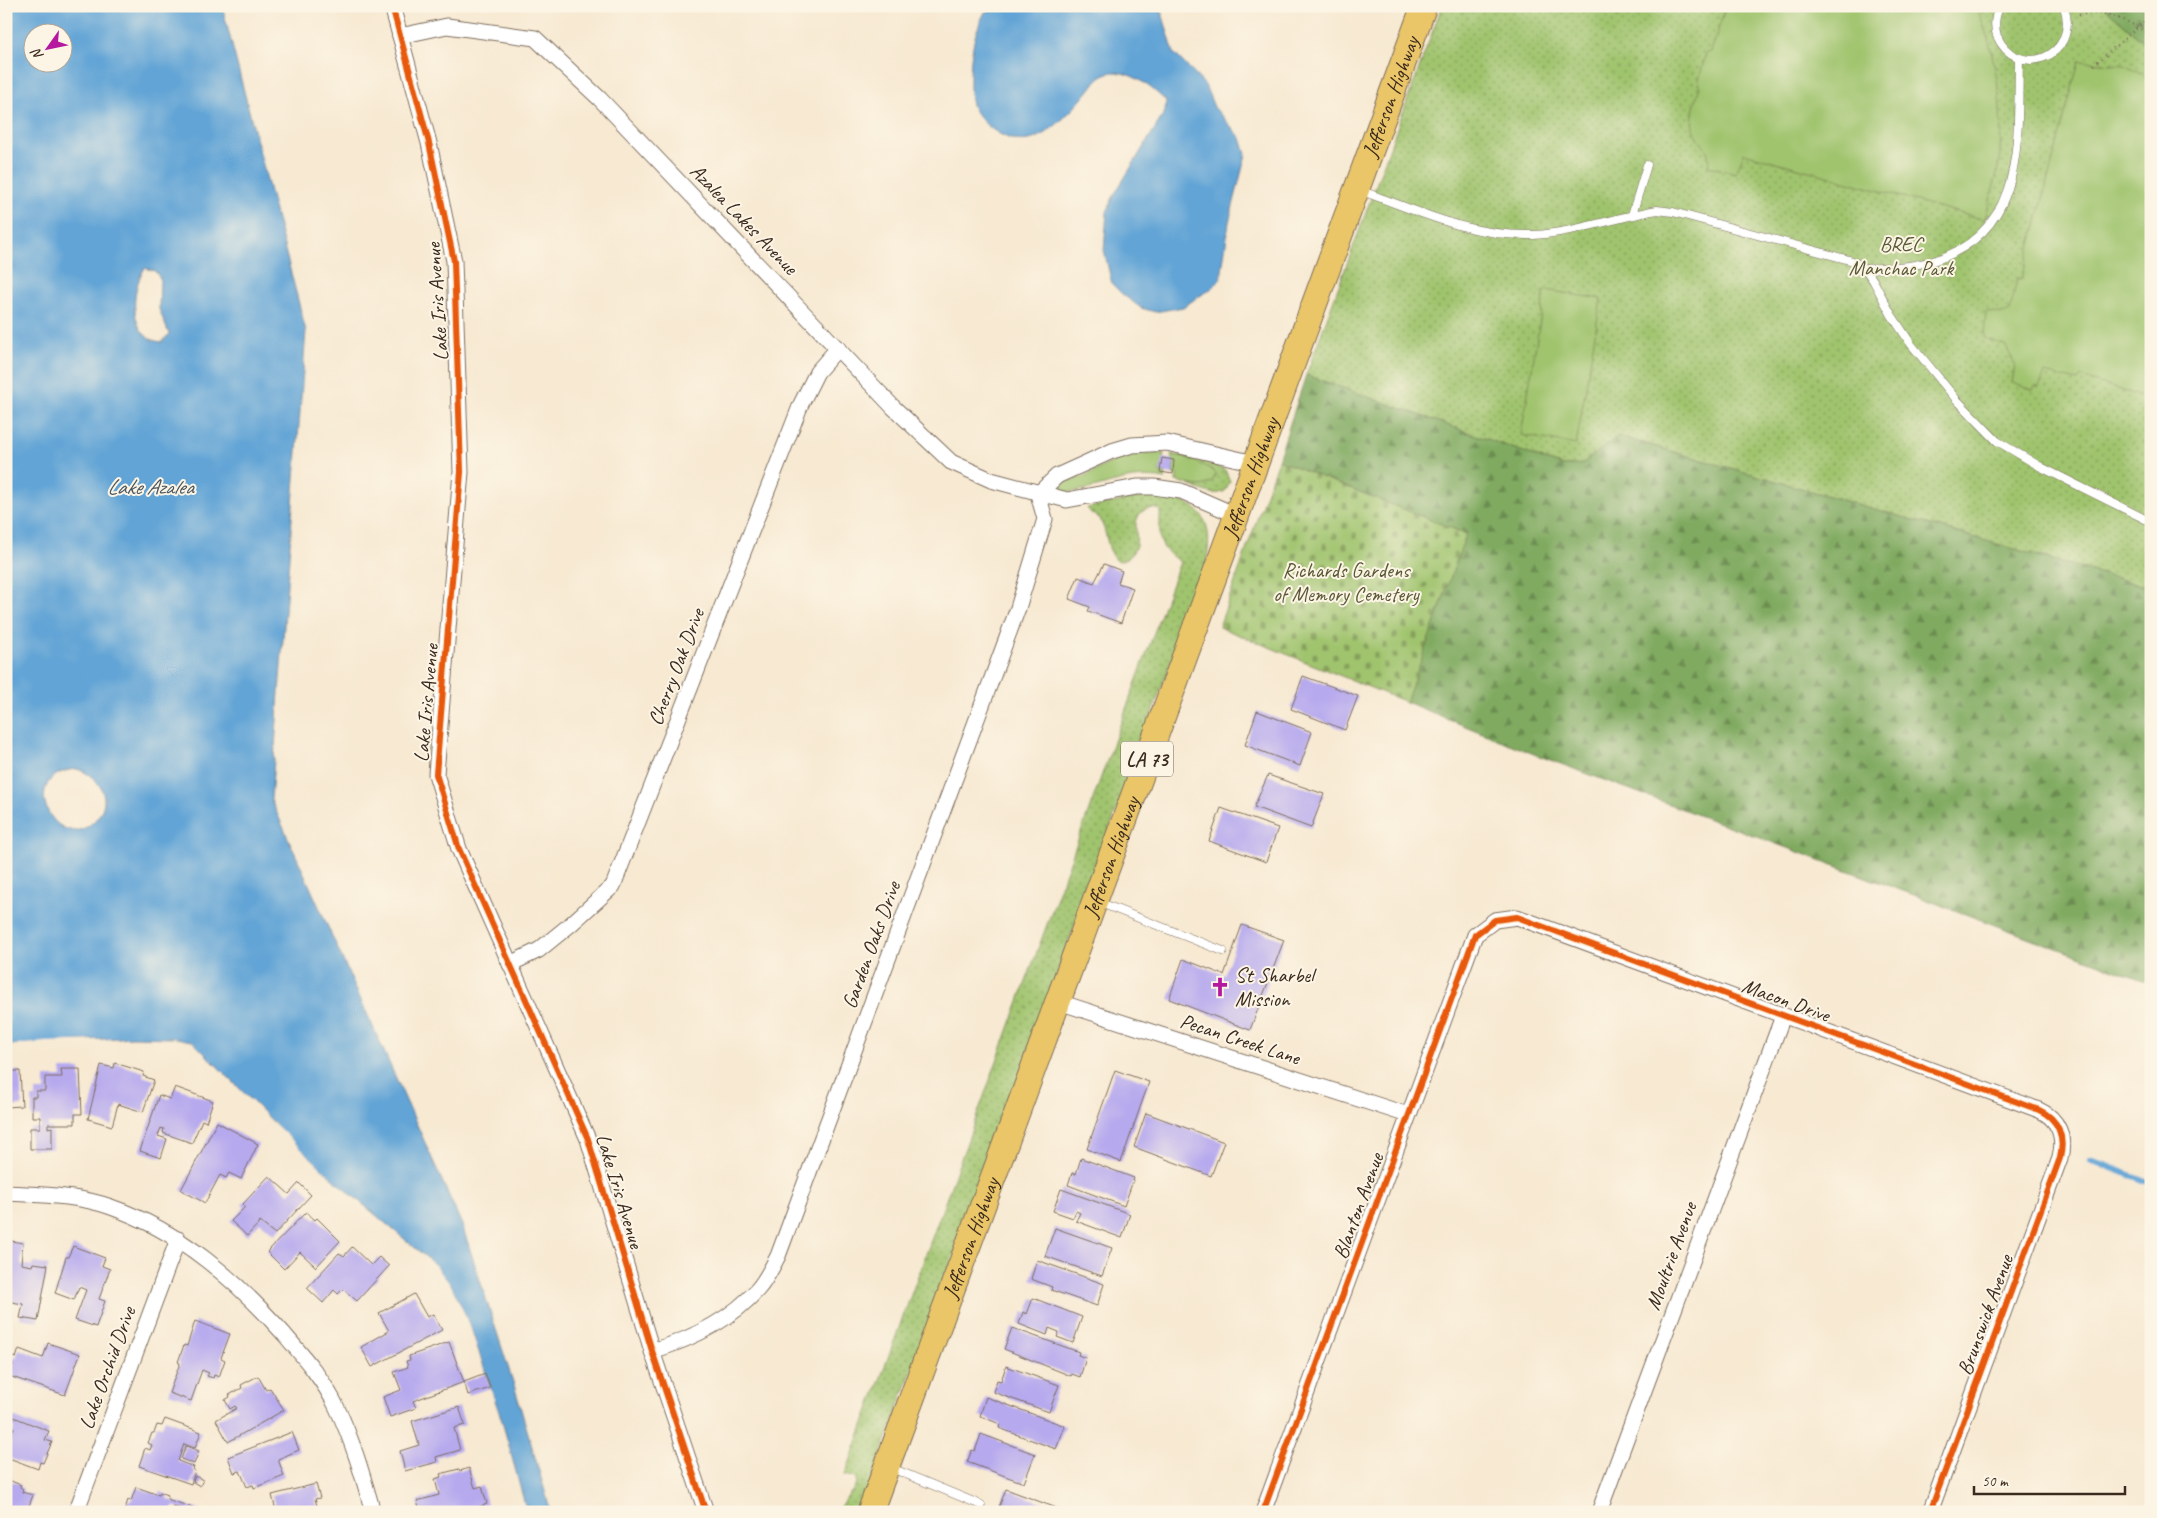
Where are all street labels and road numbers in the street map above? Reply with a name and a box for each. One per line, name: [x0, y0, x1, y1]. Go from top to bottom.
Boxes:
street label: Jefferson Highway: [1356, 31, 1425, 162]
street label: Azalea Lakes Avenue: [685, 158, 804, 281]
street label: Lake Iris Avenue: [420, 241, 454, 362]
street label: Jefferson Highway: [1216, 412, 1285, 543]
street label: Cherry Oak Drive: [642, 603, 711, 729]
street label: Lake Iris Avenue: [408, 642, 444, 763]
road number: LA 73: [1121, 742, 1173, 776]
street label: Jefferson Highway: [1077, 791, 1146, 922]
street label: Garden Oaks Drive: [836, 877, 906, 1012]
street label: Macon Drive: [1739, 972, 1835, 1029]
street label: Pecan Creek Lane: [1177, 1007, 1304, 1071]
street label: Lake Iris Avenue: [590, 1131, 650, 1252]
street label: Blanton Avenue: [1327, 1149, 1390, 1262]
street label: Jefferson Highway: [936, 1172, 1005, 1303]
street label: Moultrie Avenue: [1640, 1197, 1703, 1313]
street label: Brunswick Avenue: [1951, 1250, 2019, 1379]
street label: Lake Orchid Drive: [73, 1302, 142, 1433]

